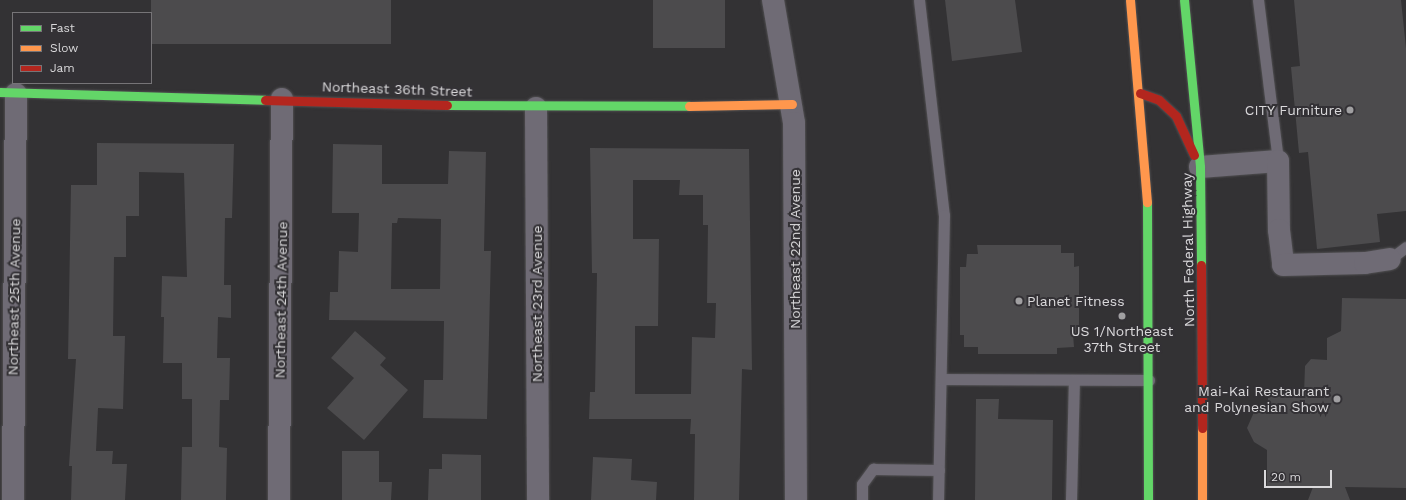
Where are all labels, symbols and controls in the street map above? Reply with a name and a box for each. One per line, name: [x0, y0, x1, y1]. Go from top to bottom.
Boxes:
legend: [12, 12, 152, 84]
text: Fast: [50, 21, 75, 35]
text: Slow: [50, 41, 78, 55]
text: Jam: [50, 61, 75, 75]
street label: Northeast 36th Street: [321, 78, 473, 100]
place label: CITY Furniture: [1244, 102, 1342, 118]
marker: CITY Furniture: [1345, 105, 1355, 115]
street label: Northeast 22nd Avenue: [787, 169, 803, 329]
street label: North Federal Highway: [1178, 173, 1198, 327]
street label: Northeast 25th Avenue: [4, 218, 24, 376]
street label: Northeast 24th Avenue: [271, 221, 291, 379]
street label: Northeast 23rd Avenue: [529, 225, 545, 383]
place label: Planet Fitness: [1027, 293, 1125, 309]
marker: Planet Fitness: [1014, 296, 1024, 306]
marker: US 1/Northeast 37th Street: [1117, 311, 1127, 321]
place label: US 1/Northeast 37th Street: [1071, 323, 1173, 356]
place label: Mai-Kai Restaurant and Polynesian Show: [1184, 383, 1329, 416]
marker: Mai-Kai Restaurant and Polynesian Show: [1332, 394, 1342, 404]
scale bar: [1266, 462, 1334, 488]
text: 20 m: [1271, 470, 1301, 484]

